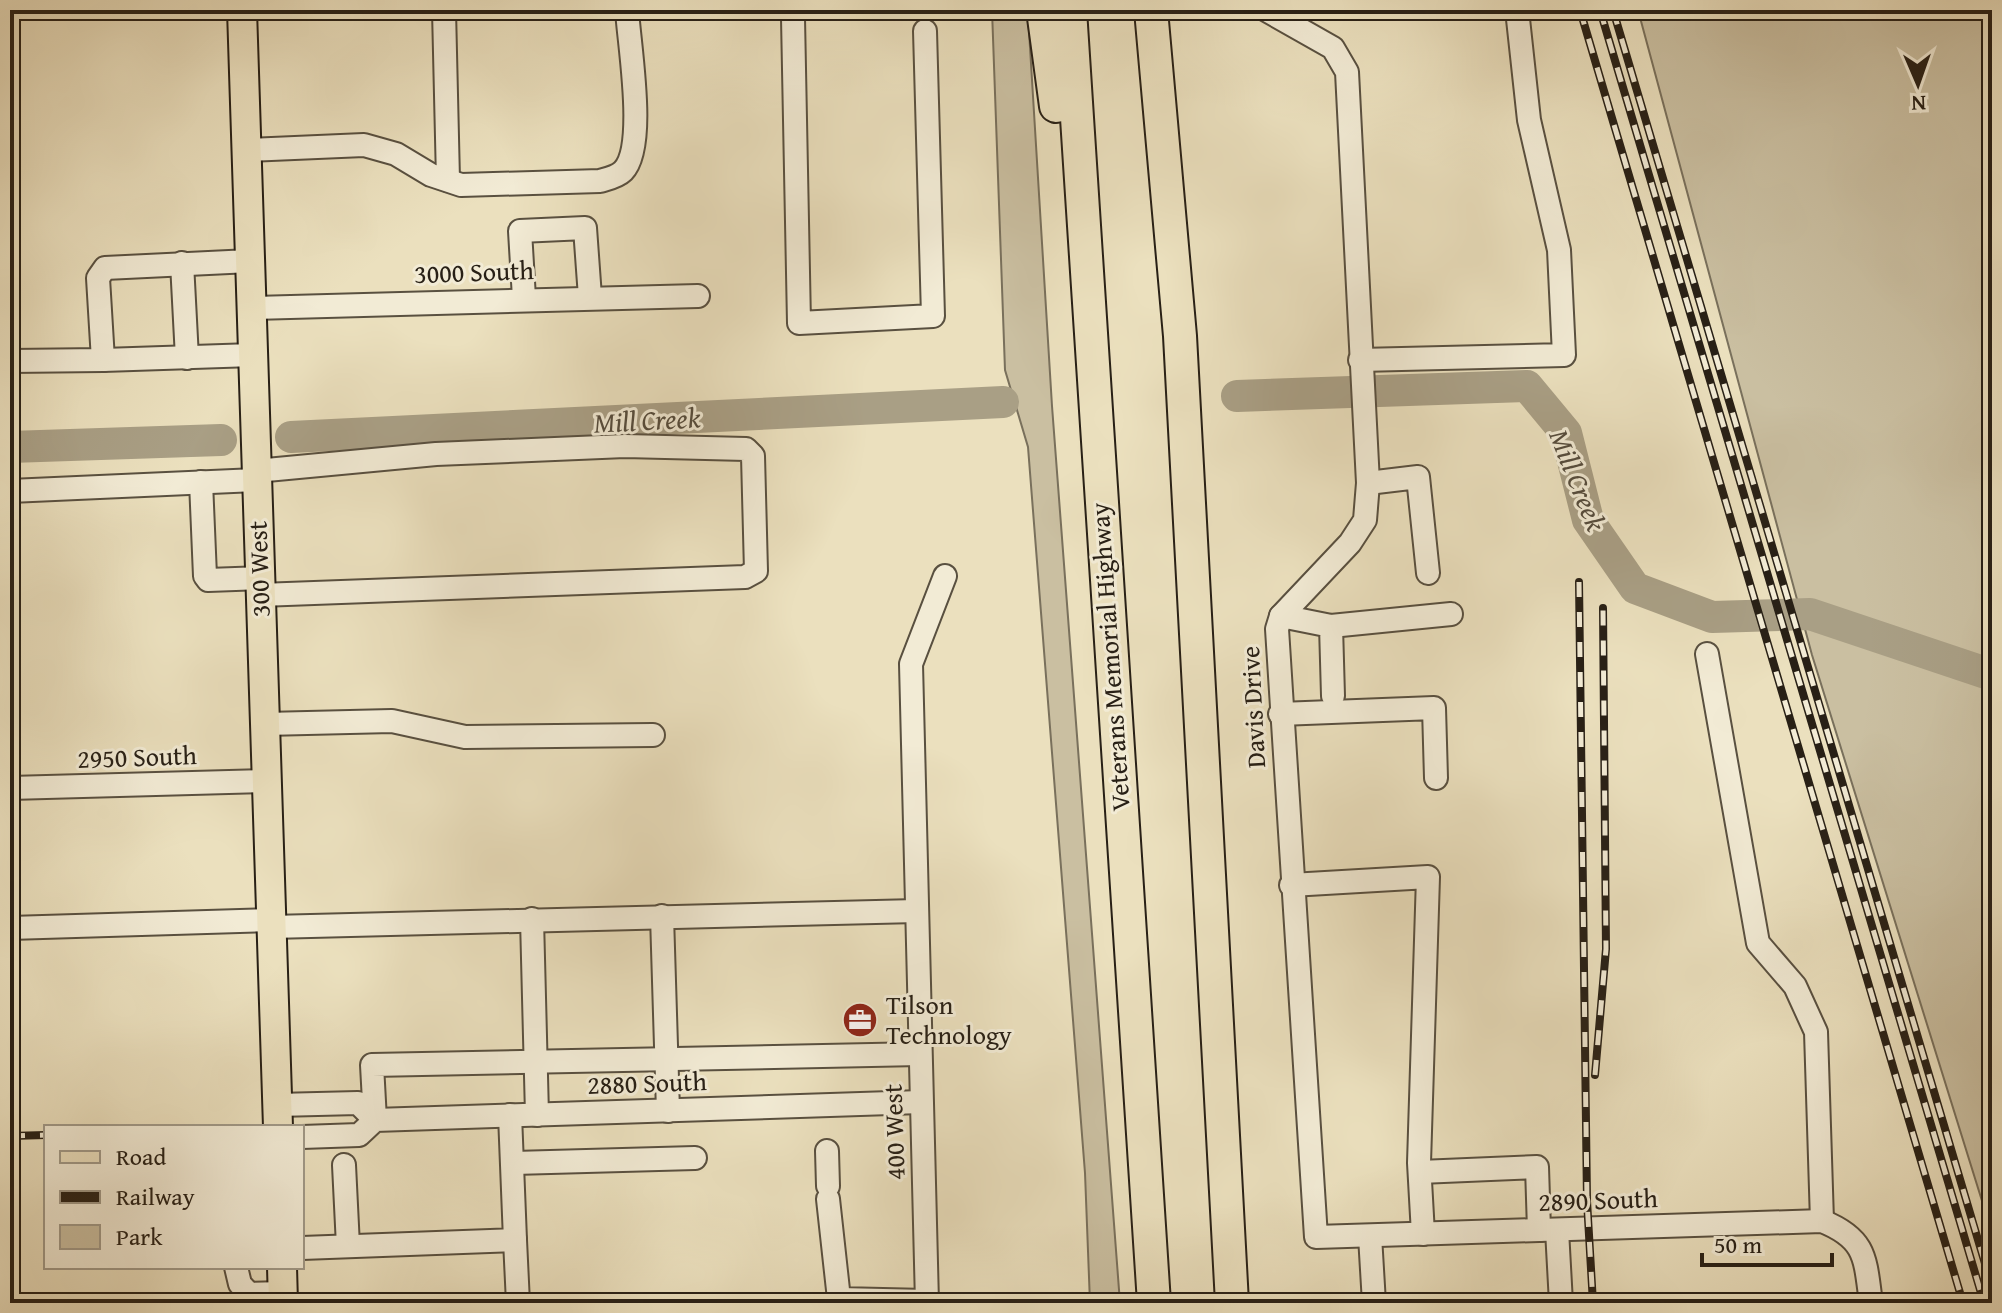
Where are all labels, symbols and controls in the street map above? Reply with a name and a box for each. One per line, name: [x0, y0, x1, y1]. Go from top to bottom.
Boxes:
north arrow: [1878, 44, 1958, 124]
text: N: [1911, 88, 1927, 120]
street label: 3000 South: [414, 250, 535, 293]
water label: Mill Creek: [593, 396, 701, 443]
water label: Mill Creek: [1540, 423, 1618, 537]
street label: Veterans Memorial Highway: [1079, 501, 1140, 813]
street label: 300 West: [237, 520, 280, 618]
street label: Davis Drive: [1230, 645, 1275, 769]
street label: 2950 South: [77, 735, 198, 778]
place label: Tilson Technology: [886, 985, 1012, 1054]
office icon: Tilson Technology: [841, 1001, 879, 1039]
street label: 2880 South: [587, 1061, 708, 1104]
street label: 400 West: [872, 1083, 915, 1181]
legend: [44, 1125, 304, 1269]
text: Road: [116, 1139, 166, 1174]
street label: 2890 South: [1538, 1178, 1659, 1221]
text: Railway: [116, 1179, 195, 1214]
scale bar: [1702, 1217, 1832, 1267]
text: Park: [116, 1219, 163, 1254]
text: 50 m: [1714, 1227, 1762, 1262]

